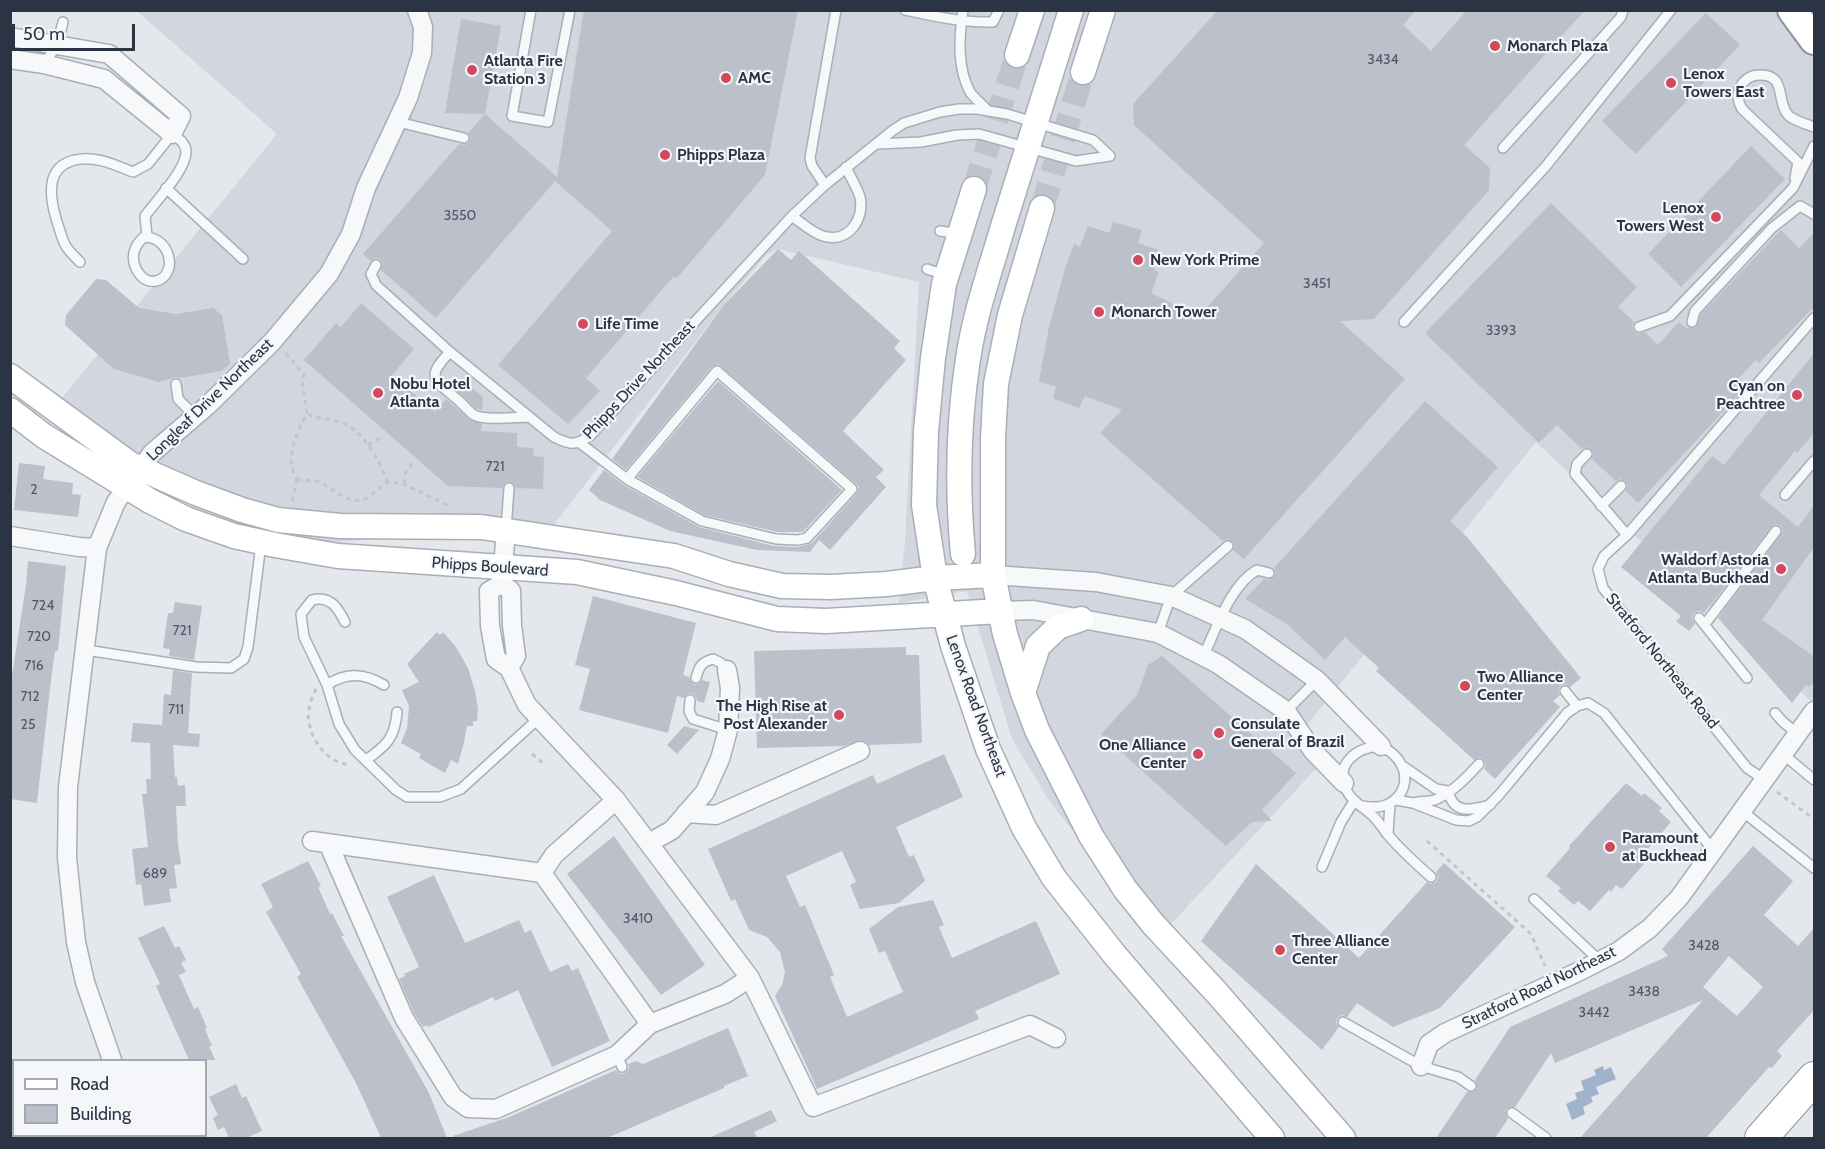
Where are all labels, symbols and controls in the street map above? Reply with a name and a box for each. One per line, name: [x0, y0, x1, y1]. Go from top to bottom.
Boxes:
scale bar: [15, 12, 138, 50]
text: 50 m: [23, 23, 65, 45]
place label: Monarch Plaza: [1507, 36, 1608, 56]
marker: Monarch Plaza: [1488, 39, 1502, 53]
place label: Atlanta Fire Station 3: [484, 51, 563, 89]
house number: 3434: [1367, 52, 1399, 68]
marker: Atlanta Fire Station 3: [465, 63, 479, 77]
place label: Lenox Towers East: [1683, 64, 1764, 102]
place label: AMC: [738, 68, 771, 88]
marker: AMC: [719, 71, 733, 85]
marker: Lenox Towers East: [1664, 76, 1678, 90]
place label: Phipps Plaza: [677, 145, 765, 165]
marker: Phipps Plaza: [658, 148, 672, 162]
place label: Lenox Towers West: [1617, 198, 1704, 236]
house number: 3550: [444, 208, 476, 224]
marker: Lenox Towers West: [1709, 210, 1723, 224]
place label: New York Prime: [1150, 250, 1259, 270]
marker: New York Prime: [1131, 253, 1145, 267]
house number: 3451: [1303, 276, 1331, 292]
place label: Monarch Tower: [1111, 302, 1217, 322]
marker: Monarch Tower: [1092, 305, 1106, 319]
place label: Life Time: [595, 314, 659, 334]
marker: Life Time: [576, 317, 590, 331]
street label: Phipps Drive Northeast: [579, 317, 699, 443]
house number: 3393: [1486, 323, 1516, 339]
street label: Longleaf Drive Northeast: [143, 335, 277, 465]
place label: Nobu Hotel Atlanta: [390, 374, 470, 412]
place label: Cyan on Peachtree: [1716, 376, 1785, 414]
marker: Nobu Hotel Atlanta: [371, 386, 385, 400]
marker: Cyan on Peachtree: [1790, 388, 1804, 402]
house number: 721: [486, 459, 504, 475]
house number: 2: [30, 482, 38, 498]
place label: Waldorf Astoria Atlanta Buckhead: [1648, 550, 1769, 588]
street label: Phipps Boulevard: [431, 553, 549, 581]
marker: Waldorf Astoria Atlanta Buckhead: [1774, 562, 1788, 576]
street label: Stratford Northeast Road: [1601, 589, 1723, 733]
house number: 724: [32, 598, 54, 614]
house number: 721: [173, 623, 191, 639]
house number: 720: [27, 629, 51, 645]
street label: Lenox Road Northeast: [941, 632, 1011, 780]
house number: 716: [24, 658, 44, 674]
place label: Two Alliance Center: [1477, 667, 1563, 705]
marker: Two Alliance Center: [1458, 679, 1472, 693]
house number: 712: [21, 689, 39, 705]
place label: The High Rise at Post Alexander: [716, 696, 827, 734]
house number: 711: [168, 702, 184, 718]
marker: The High Rise at Post Alexander: [832, 708, 846, 722]
place label: Consulate General of Brazil: [1231, 714, 1345, 752]
house number: 25: [21, 717, 35, 733]
marker: Consulate General of Brazil: [1212, 726, 1226, 740]
place label: One Alliance Center: [1099, 735, 1186, 773]
marker: One Alliance Center: [1191, 747, 1205, 761]
place label: Paramount at Buckhead: [1622, 828, 1707, 866]
marker: Paramount at Buckhead: [1603, 840, 1617, 854]
house number: 689: [143, 866, 167, 882]
house number: 3410: [623, 911, 653, 927]
place label: Three Alliance Center: [1292, 931, 1389, 969]
house number: 3428: [1688, 938, 1720, 954]
street label: Stratford Road Northeast: [1459, 942, 1619, 1034]
marker: Three Alliance Center: [1273, 943, 1287, 957]
house number: 3438: [1628, 984, 1660, 1000]
house number: 3442: [1578, 1005, 1610, 1021]
legend: [12, 1059, 207, 1137]
text: Road: [70, 1073, 109, 1095]
text: Building: [70, 1103, 131, 1125]

